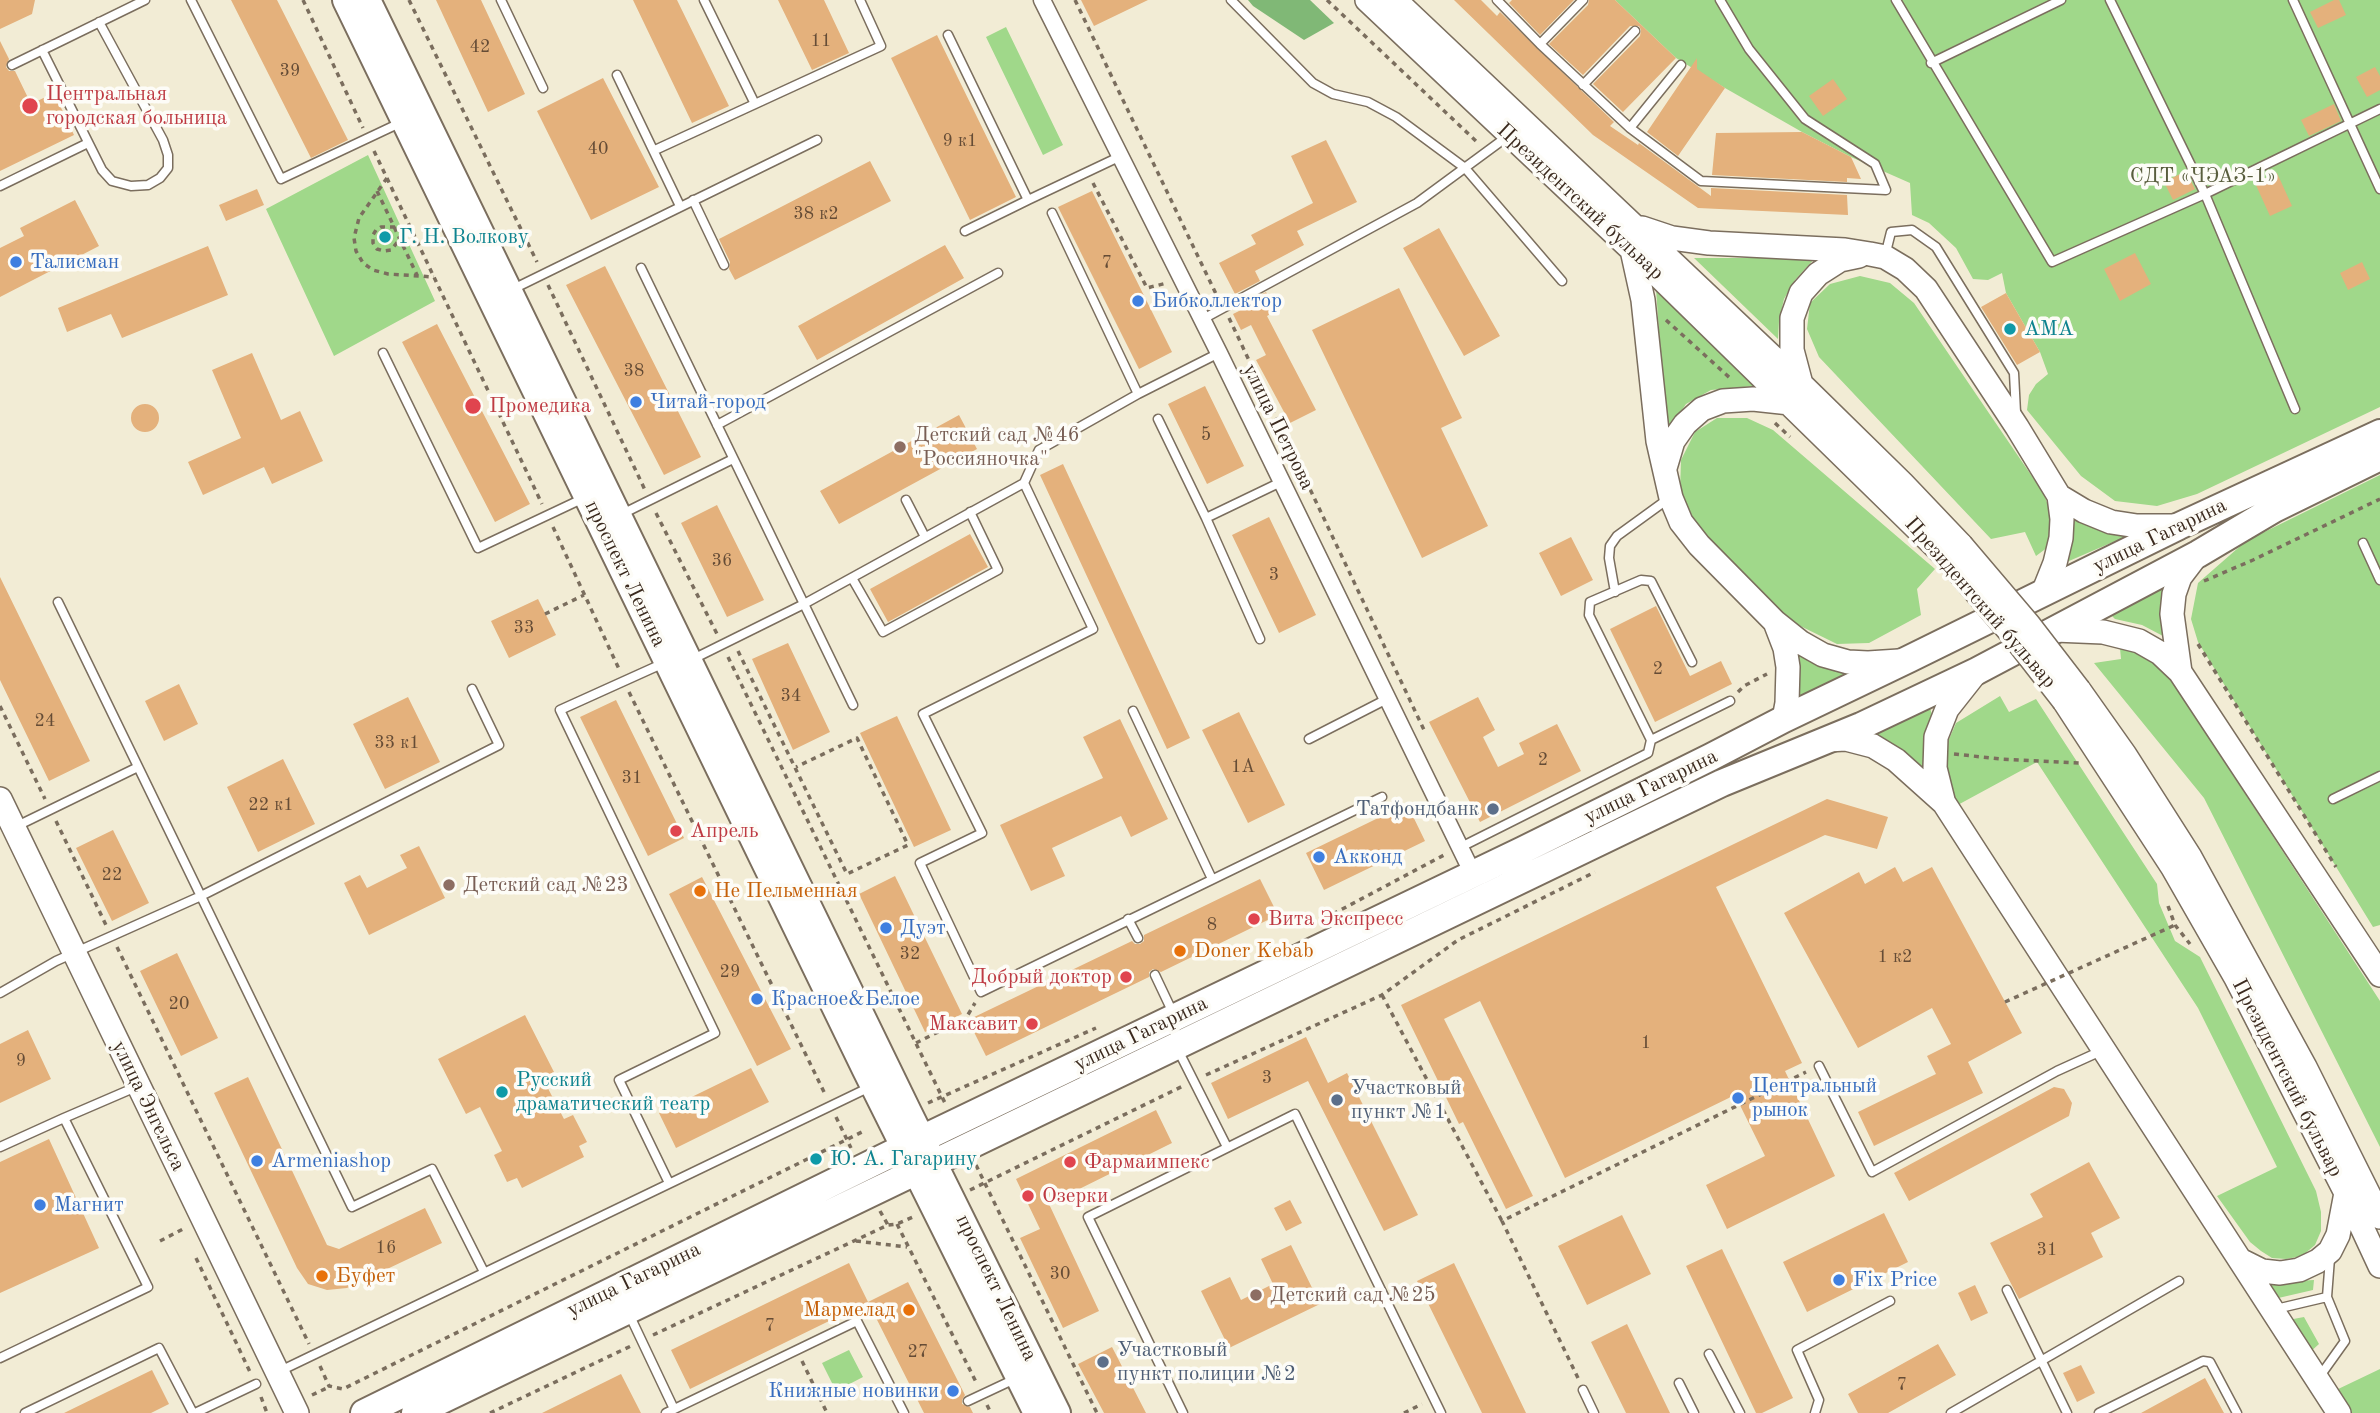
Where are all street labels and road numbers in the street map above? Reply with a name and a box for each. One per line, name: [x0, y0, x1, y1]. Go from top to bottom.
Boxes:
street label: Президентский бульвар: [1491, 118, 1669, 286]
street label: улица Петрова: [1237, 360, 1319, 494]
street label: улица Гагарина: [2089, 493, 2231, 579]
street label: проспект Ленина: [579, 497, 671, 651]
street label: Президентский бульвар: [1899, 512, 2061, 694]
street label: улица Гагарина: [1580, 744, 1722, 830]
street label: Президентский бульвар: [2226, 975, 2348, 1181]
street label: улица Гагарина: [1070, 991, 1212, 1077]
street label: улица Энгельса: [106, 1037, 190, 1175]
street label: проспект Ленина: [950, 1211, 1042, 1365]
street label: улица Гагарина: [563, 1237, 705, 1323]

